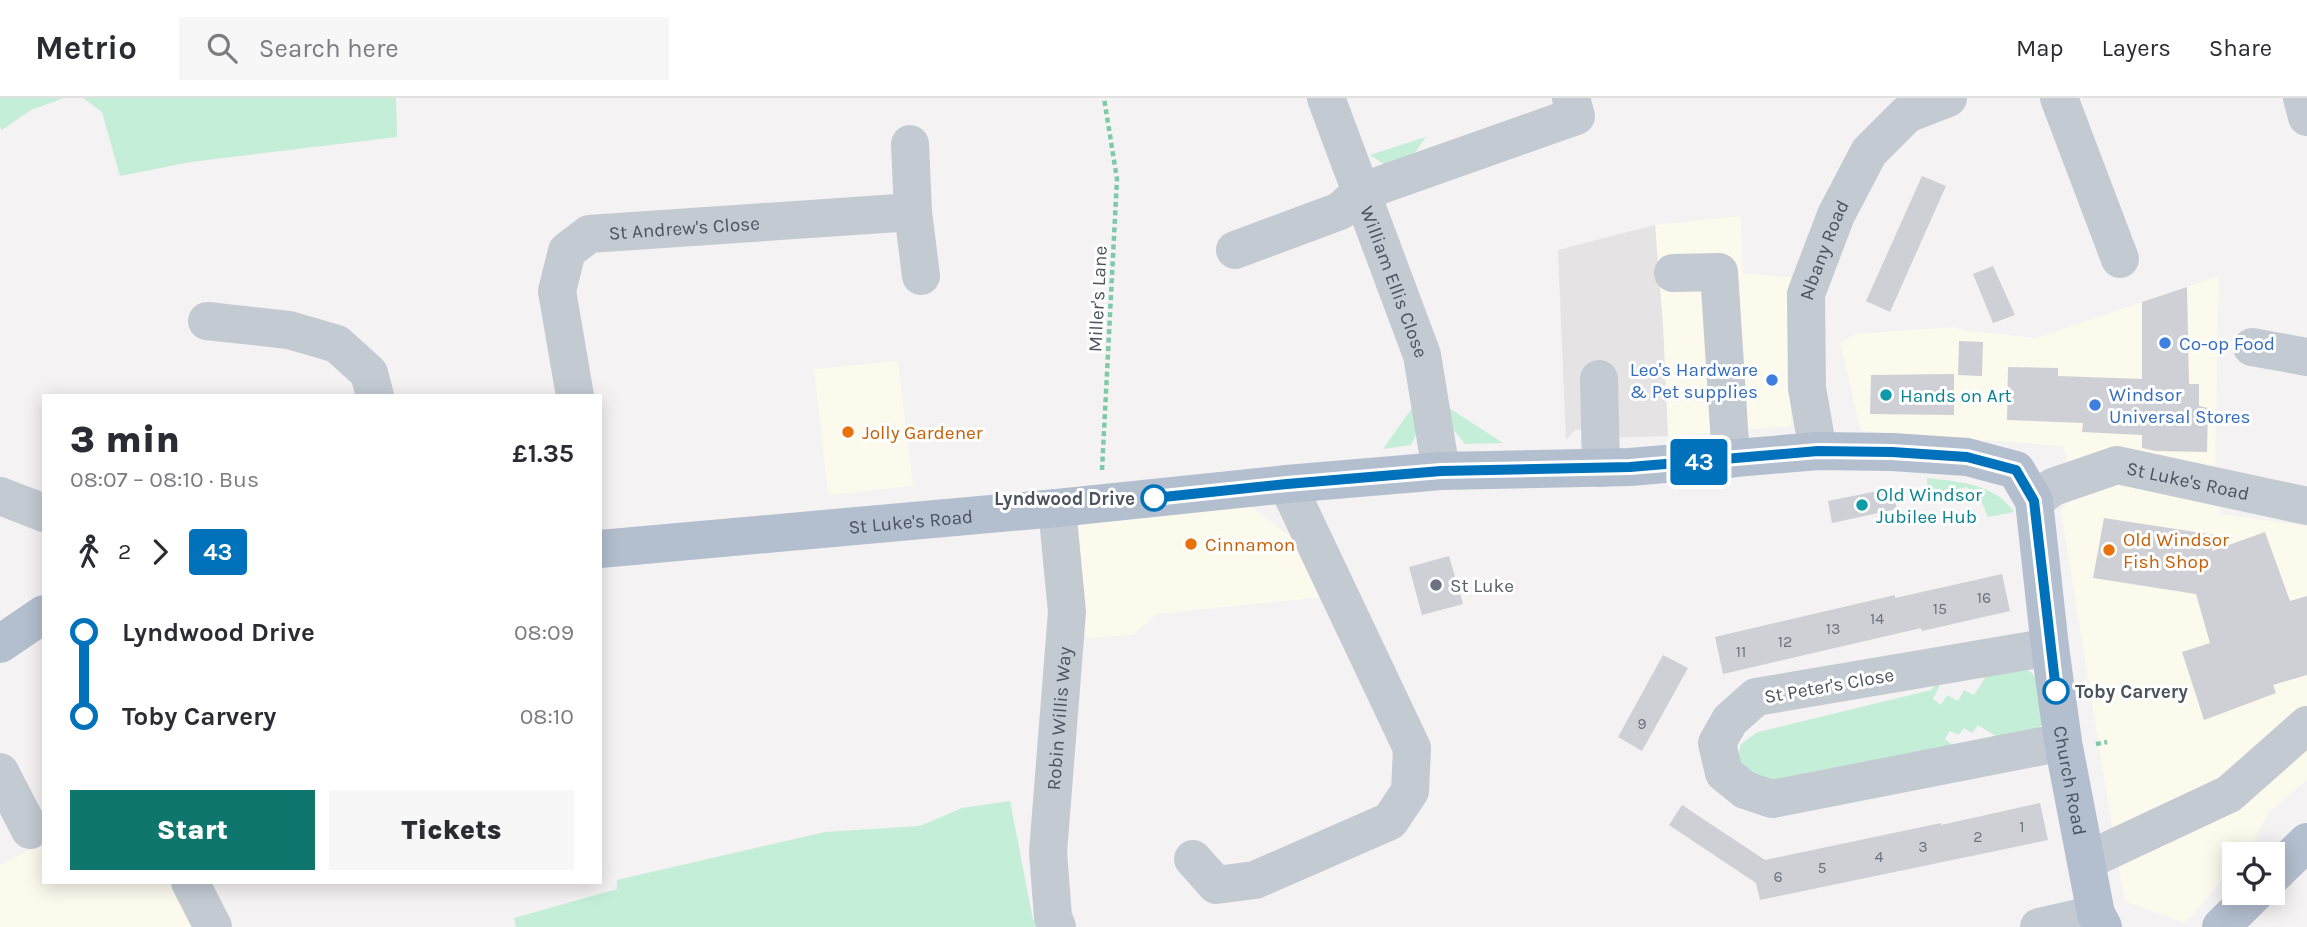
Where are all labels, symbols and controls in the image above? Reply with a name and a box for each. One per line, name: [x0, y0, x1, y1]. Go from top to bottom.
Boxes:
search box: [179, 17, 669, 80]
text: Metrio: [35, 29, 137, 67]
icon: search: [203, 29, 241, 67]
text: Search here: [259, 33, 399, 64]
text: Map: [2016, 34, 2064, 62]
text: Layers: [2102, 34, 2171, 62]
text: Share: [2209, 34, 2272, 62]
street label: Albany Road: [1796, 196, 1854, 300]
street label: William Ellis Close: [1355, 203, 1432, 361]
street label: St Andrew's Close: [608, 212, 761, 245]
street label: Miller's Lane: [1084, 245, 1112, 353]
place label: Co-op Food: [2179, 333, 2275, 355]
marker: Co-op Food: [2157, 335, 2173, 351]
place label: Leo's Hardware & Pet supplies: [1630, 359, 1758, 403]
marker: Leo's Hardware & Pet supplies: [1764, 372, 1780, 388]
place label: Windsor Universal Stores: [2109, 384, 2251, 428]
place label: Hands on Art: [1900, 385, 2012, 407]
marker: Hands on Art: [1878, 387, 1894, 403]
marker: Windsor Universal Stores: [2087, 397, 2103, 413]
text: 3 min: [70, 417, 180, 462]
place label: Jolly Gardener: [862, 422, 983, 444]
marker: Jolly Gardener: [840, 424, 856, 440]
text: £1.35: [512, 438, 574, 469]
line badge: 43: [1668, 439, 1730, 485]
text: 43: [1684, 448, 1714, 476]
street label: St Luke's Road: [2125, 457, 2251, 505]
text: 08:07 – 08:10 · Bus: [70, 466, 259, 493]
place label: Old Windsor Jubilee Hub: [1876, 484, 1982, 528]
marker: Lyndwood Drive: [1141, 485, 1167, 511]
place label: Lyndwood Drive: [994, 488, 1135, 510]
marker: Old Windsor Jubilee Hub: [1854, 497, 1870, 513]
street label: St Luke's Road: [848, 506, 974, 539]
place label: Old Windsor Fish Shop: [2123, 529, 2229, 573]
icon: walk: [70, 533, 108, 571]
icon: forward: [141, 533, 179, 571]
place label: Cinnamon: [1205, 534, 1295, 556]
marker: Cinnamon: [1183, 536, 1199, 552]
text: 2: [118, 538, 131, 565]
text: 43: [203, 538, 233, 566]
marker: Old Windsor Fish Shop: [2101, 542, 2117, 558]
place label: St Luke: [1450, 575, 1514, 597]
marker: St Luke: [1428, 577, 1444, 593]
house number: 16: [1977, 588, 1991, 607]
house number: 15: [1933, 599, 1947, 618]
house number: 14: [1870, 609, 1884, 628]
text: Lyndwood Drive: [122, 617, 315, 648]
text: 08:09: [514, 619, 574, 646]
house number: 13: [1826, 619, 1840, 638]
house number: 12: [1778, 632, 1792, 651]
house number: 11: [1736, 642, 1746, 661]
street label: Robin Willis Way: [1043, 646, 1076, 791]
street label: St Peter's Close: [1763, 664, 1896, 708]
marker: Toby Carvery: [2043, 678, 2069, 704]
place label: Toby Carvery: [2075, 681, 2188, 703]
text: Toby Carvery: [122, 701, 276, 732]
text: 08:10: [520, 703, 574, 730]
house number: 9: [1637, 714, 1647, 733]
street label: Church Road: [2049, 724, 2091, 837]
button: Start: [70, 790, 315, 870]
button: Tickets: [329, 790, 574, 870]
house number: 1: [2019, 817, 2025, 836]
house number: 2: [1973, 827, 1983, 846]
house number: 3: [1918, 837, 1928, 856]
map controls: [2222, 842, 2285, 905]
button: locate: [2222, 842, 2285, 905]
house number: 4: [1875, 847, 1884, 866]
house number: 5: [1817, 858, 1827, 877]
house number: 6: [1773, 867, 1783, 886]

